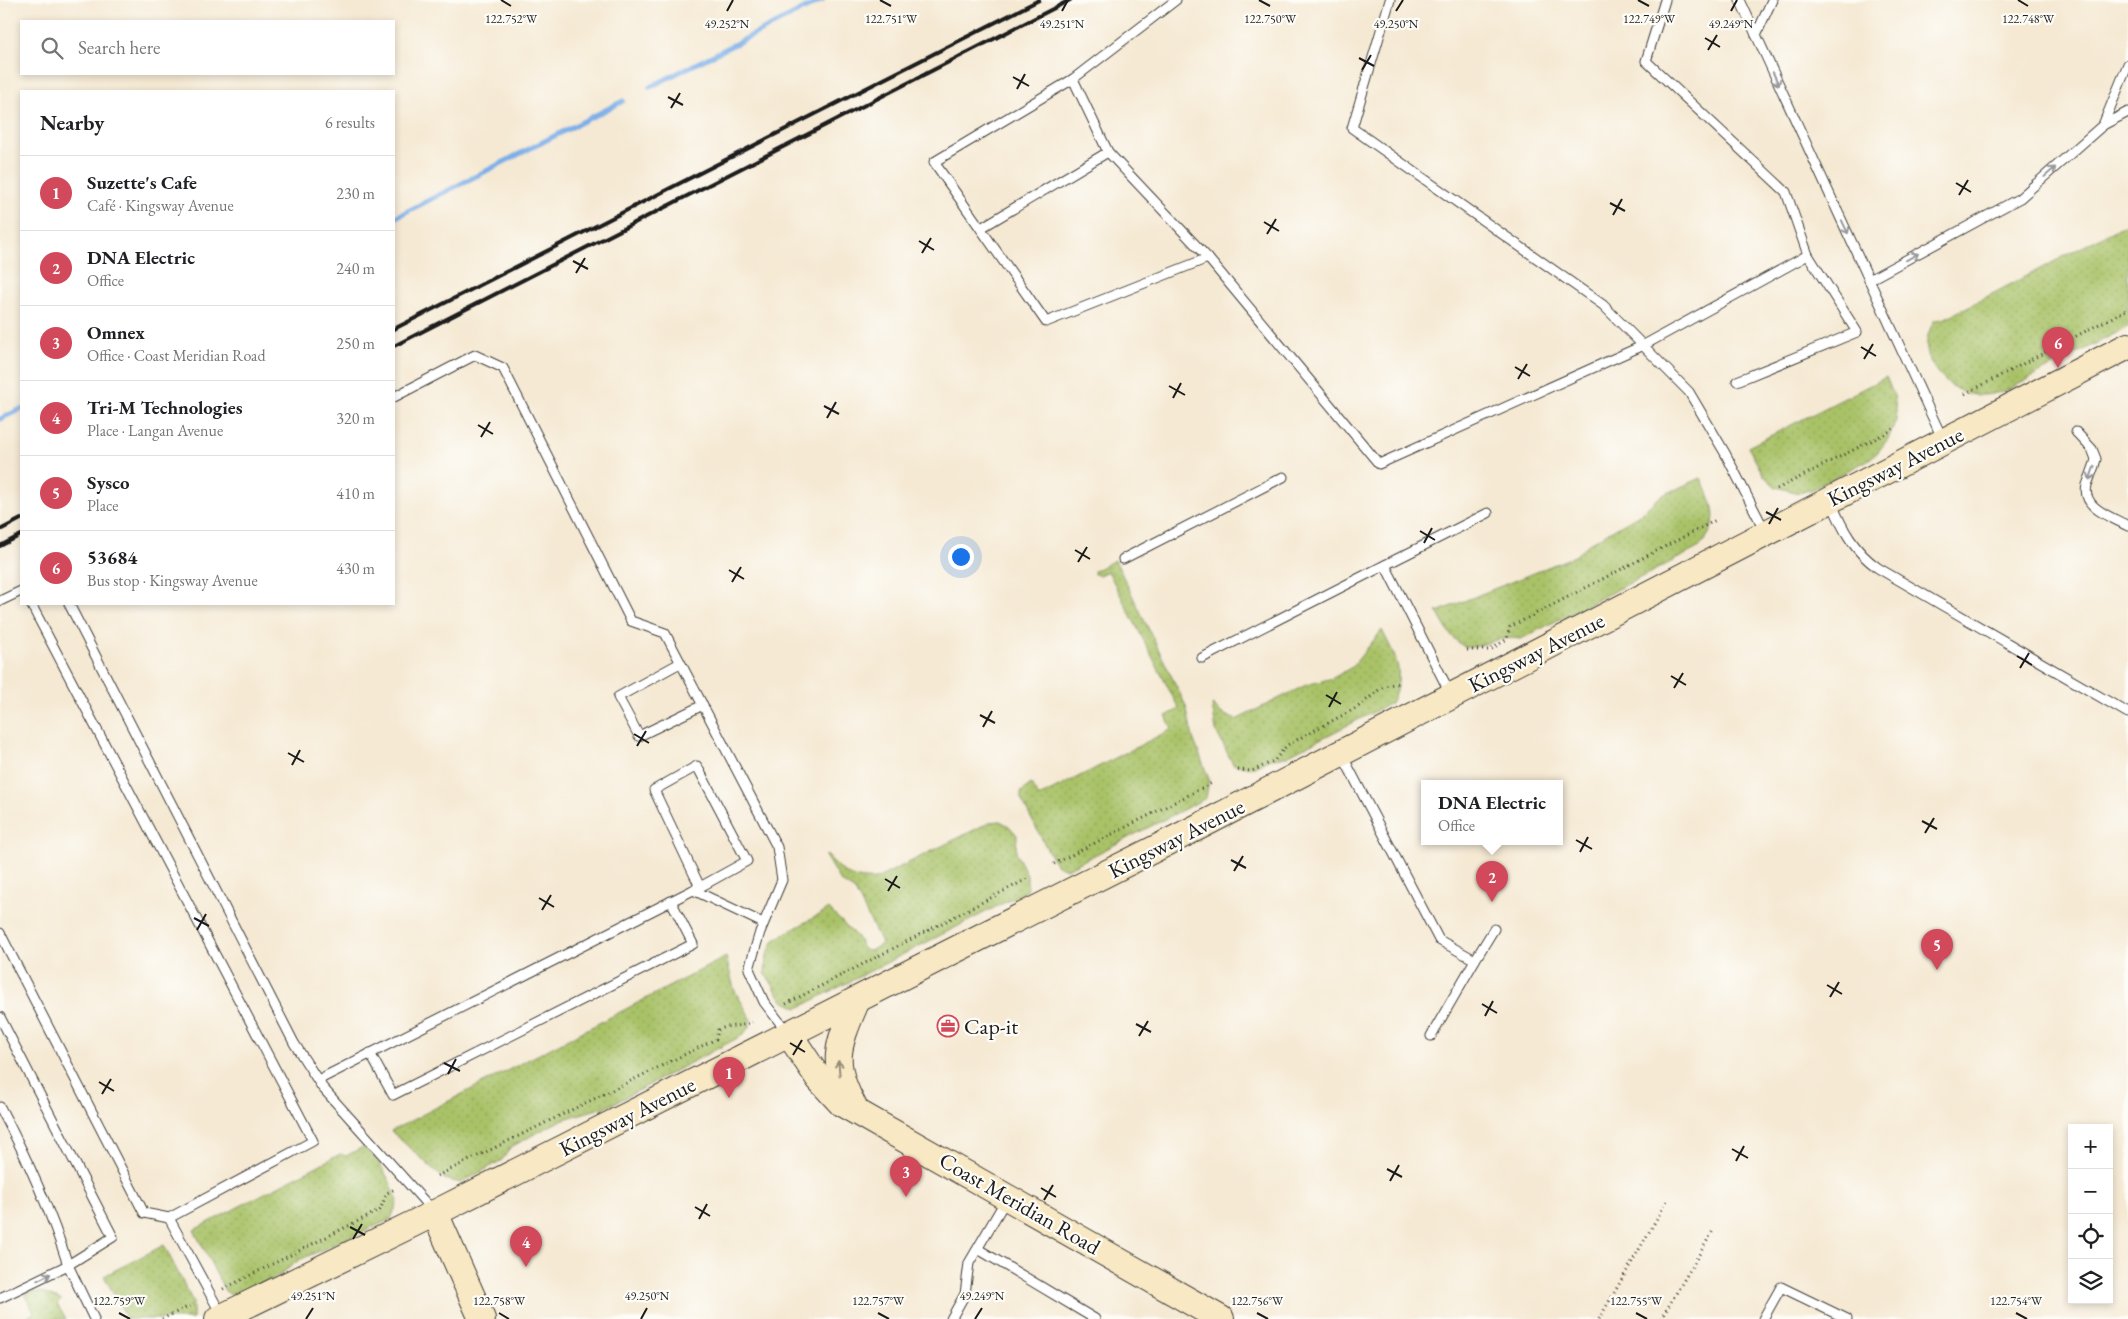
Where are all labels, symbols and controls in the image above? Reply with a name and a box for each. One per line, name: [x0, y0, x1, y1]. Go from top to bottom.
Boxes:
text: 122.752°W: [485, 11, 538, 27]
text: 122.751°W: [865, 11, 918, 27]
text: 122.750°W: [1244, 11, 1297, 27]
text: 122.749°W: [1623, 11, 1676, 27]
text: 122.748°W: [2002, 11, 2055, 27]
text: 49.252°N: [705, 16, 750, 32]
text: 49.251°N: [1040, 16, 1085, 32]
text: 49.250°N: [1374, 16, 1419, 32]
text: 49.249°N: [1709, 16, 1754, 32]
search box: [20, 20, 395, 75]
icon: search: [38, 34, 66, 62]
text: Search here: [78, 35, 160, 60]
one-way arrow: [1772, 71, 1782, 86]
text: Nearby: [40, 109, 104, 136]
text: 6 results: [325, 112, 375, 133]
one-way arrow: [2043, 166, 2056, 178]
text: Suzette's Cafe: [87, 170, 197, 195]
text: 1: [52, 183, 60, 204]
text: 230 m: [336, 183, 375, 204]
text: Café · Kingsway Avenue: [87, 195, 234, 216]
one-way arrow: [1840, 219, 1850, 234]
text: DNA Electric: [87, 245, 195, 270]
one-way arrow: [1904, 252, 1919, 261]
text: 2: [52, 258, 60, 279]
text: 240 m: [336, 258, 375, 279]
text: Office: [87, 270, 124, 291]
text: Omnex: [87, 320, 145, 345]
pin: 6: [2042, 327, 2074, 368]
text: 3: [52, 333, 60, 354]
text: 250 m: [336, 333, 375, 354]
text: Office · Coast Meridian Road: [87, 345, 266, 366]
text: Tri-M Technologies: [87, 395, 243, 420]
text: 4: [52, 408, 60, 429]
text: 320 m: [336, 408, 375, 429]
street label: Kingsway Avenue: [1822, 419, 1969, 513]
text: Place · Langan Avenue: [87, 420, 223, 441]
one-way arrow: [2087, 465, 2096, 481]
text: Sysco: [87, 470, 130, 495]
text: 5: [52, 483, 60, 504]
text: 410 m: [336, 483, 375, 504]
text: Place: [87, 495, 119, 516]
your location: [948, 544, 974, 570]
text: 53684: [87, 545, 137, 570]
text: 6: [52, 558, 60, 579]
text: 430 m: [336, 558, 375, 579]
text: Bus stop · Kingsway Avenue: [87, 570, 258, 591]
street label: Kingsway Avenue: [1463, 605, 1610, 699]
popup: [1421, 780, 1563, 845]
text: DNA Electric: [1438, 790, 1546, 815]
street label: Kingsway Avenue: [1103, 791, 1250, 885]
text: Office: [1438, 815, 1475, 836]
pin: 2: [1476, 861, 1508, 902]
pin: 5: [1921, 929, 1953, 970]
place label: Cap-it: [964, 1012, 1018, 1041]
office icon: Cap-it: [936, 1014, 960, 1038]
pin: 1: [713, 1057, 745, 1098]
one-way arrow: [834, 1060, 844, 1076]
street label: Kingsway Avenue: [554, 1069, 701, 1163]
map controls: [2068, 1124, 2113, 1304]
button: +: [2068, 1124, 2113, 1169]
street label: Coast Meridian Road: [934, 1146, 1106, 1262]
pin: 3: [890, 1156, 922, 1197]
button: −: [2068, 1169, 2113, 1214]
button: locate: [2068, 1214, 2113, 1259]
pin: 4: [510, 1226, 542, 1267]
button: layers: [2068, 1259, 2113, 1304]
one-way arrow: [36, 1271, 51, 1281]
text: 49.251°N: [291, 1288, 336, 1304]
text: 49.250°N: [625, 1288, 670, 1304]
text: 49.249°N: [960, 1288, 1005, 1304]
text: 122.759°W: [93, 1293, 146, 1309]
text: 122.758°W: [473, 1293, 526, 1309]
text: 122.757°W: [852, 1293, 905, 1309]
text: 122.756°W: [1231, 1293, 1284, 1309]
text: 122.755°W: [1610, 1293, 1663, 1309]
text: 122.754°W: [1990, 1293, 2043, 1309]

